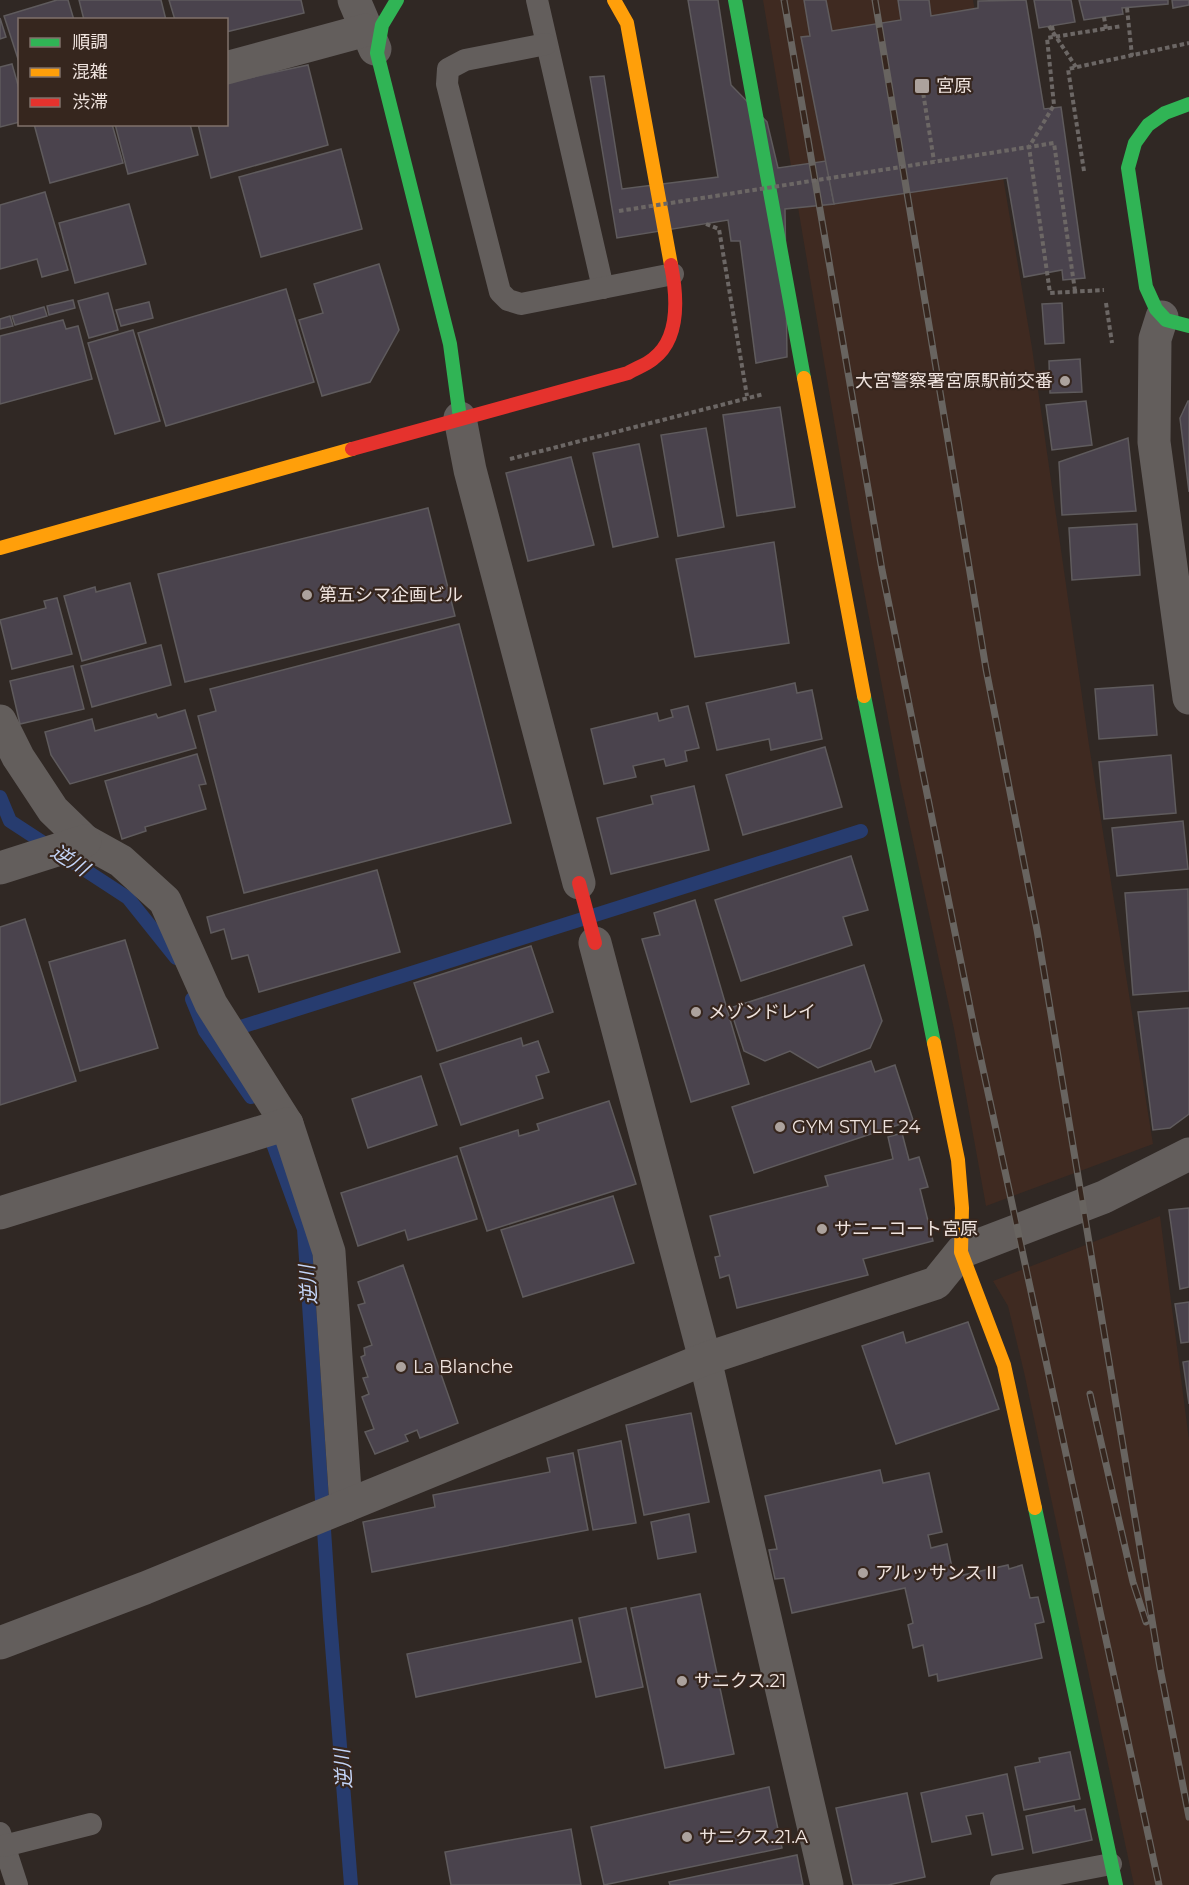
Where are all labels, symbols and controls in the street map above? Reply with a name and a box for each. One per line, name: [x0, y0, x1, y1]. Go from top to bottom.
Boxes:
legend: [18, 18, 228, 126]
text: 順調: [72, 31, 108, 53]
text: 混雑: [72, 61, 108, 83]
place label: 宮原: [936, 75, 972, 97]
marker: 宮原: [913, 77, 931, 95]
text: 渋滞: [72, 91, 108, 113]
place label: 大宮警察署宮原駅前交番: [855, 370, 1053, 392]
marker: 大宮警察署宮原駅前交番: [1058, 374, 1072, 388]
place label: 第五シマ企画ビル: [319, 584, 463, 606]
marker: 第五シマ企画ビル: [300, 588, 314, 602]
water label: 逆川: [47, 839, 95, 882]
place label: メゾンドレイ: [708, 1001, 816, 1023]
marker: メゾンドレイ: [689, 1005, 703, 1019]
place label: GYM STYLE 24: [792, 1116, 920, 1138]
marker: GYM STYLE 24: [773, 1120, 787, 1134]
place label: サニーコート宮原: [834, 1218, 978, 1240]
marker: サニーコート宮原: [815, 1222, 829, 1236]
water label: 逆川: [294, 1262, 321, 1306]
place label: La Blanche: [413, 1356, 513, 1378]
marker: La Blanche: [394, 1360, 408, 1374]
place label: アルッサンスⅡ: [875, 1562, 1000, 1584]
marker: アルッサンスⅡ: [856, 1566, 870, 1580]
place label: サニクス.21: [694, 1670, 786, 1692]
marker: サニクス.21: [675, 1674, 689, 1688]
water label: 逆川: [329, 1746, 356, 1790]
place label: サニクス.21.A: [699, 1826, 808, 1848]
marker: サニクス.21.A: [680, 1830, 694, 1844]

